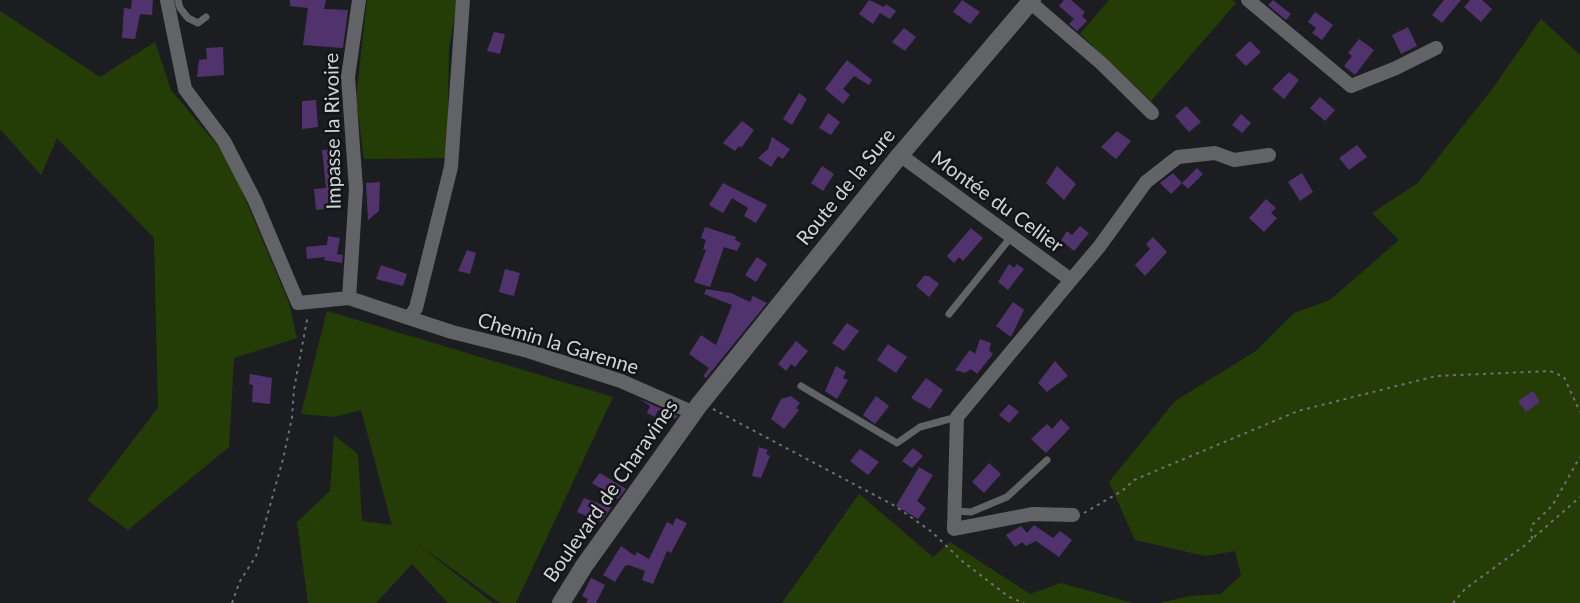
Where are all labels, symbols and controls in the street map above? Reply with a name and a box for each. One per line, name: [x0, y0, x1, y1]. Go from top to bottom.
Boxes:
street label: Impasse la Rivoire: [320, 52, 346, 210]
street label: Route de la Sure: [792, 124, 900, 250]
street label: Montée du Cellier: [926, 146, 1068, 258]
street label: Chemin la Garenne: [475, 308, 641, 380]
street label: Boulevard de Charavines: [539, 395, 683, 587]

